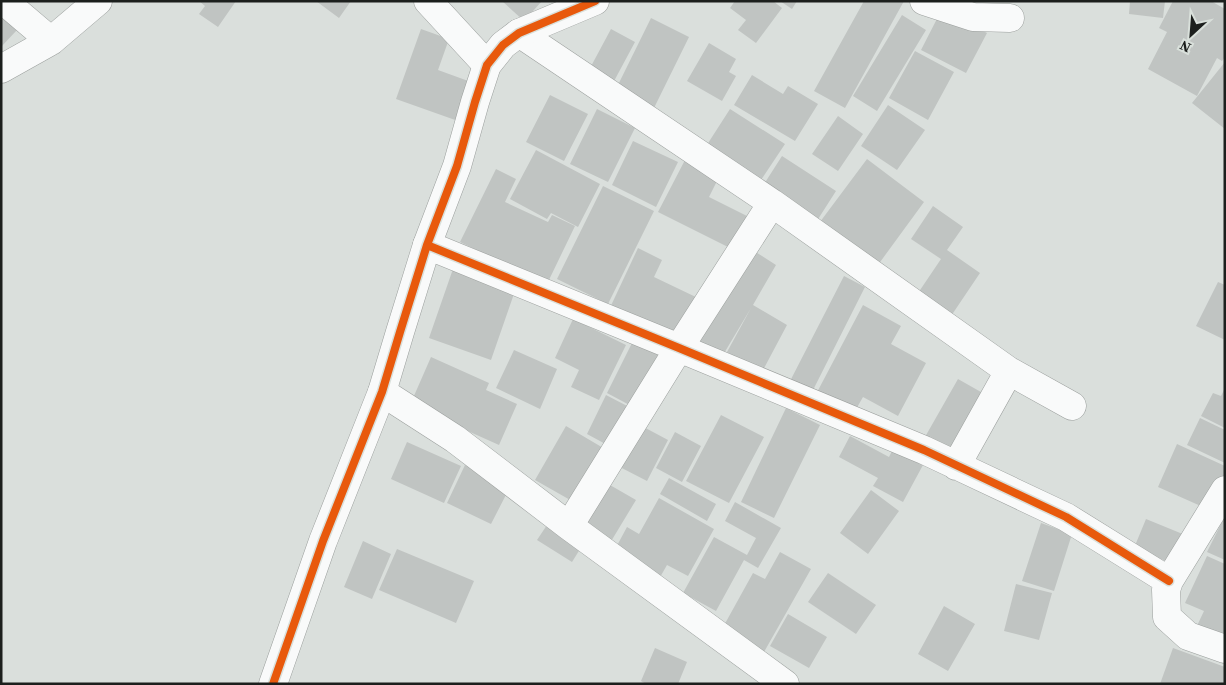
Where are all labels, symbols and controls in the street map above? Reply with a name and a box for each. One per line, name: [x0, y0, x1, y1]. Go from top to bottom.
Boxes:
north arrow: [1166, 10, 1216, 60]
text: N: [1176, 35, 1194, 58]

